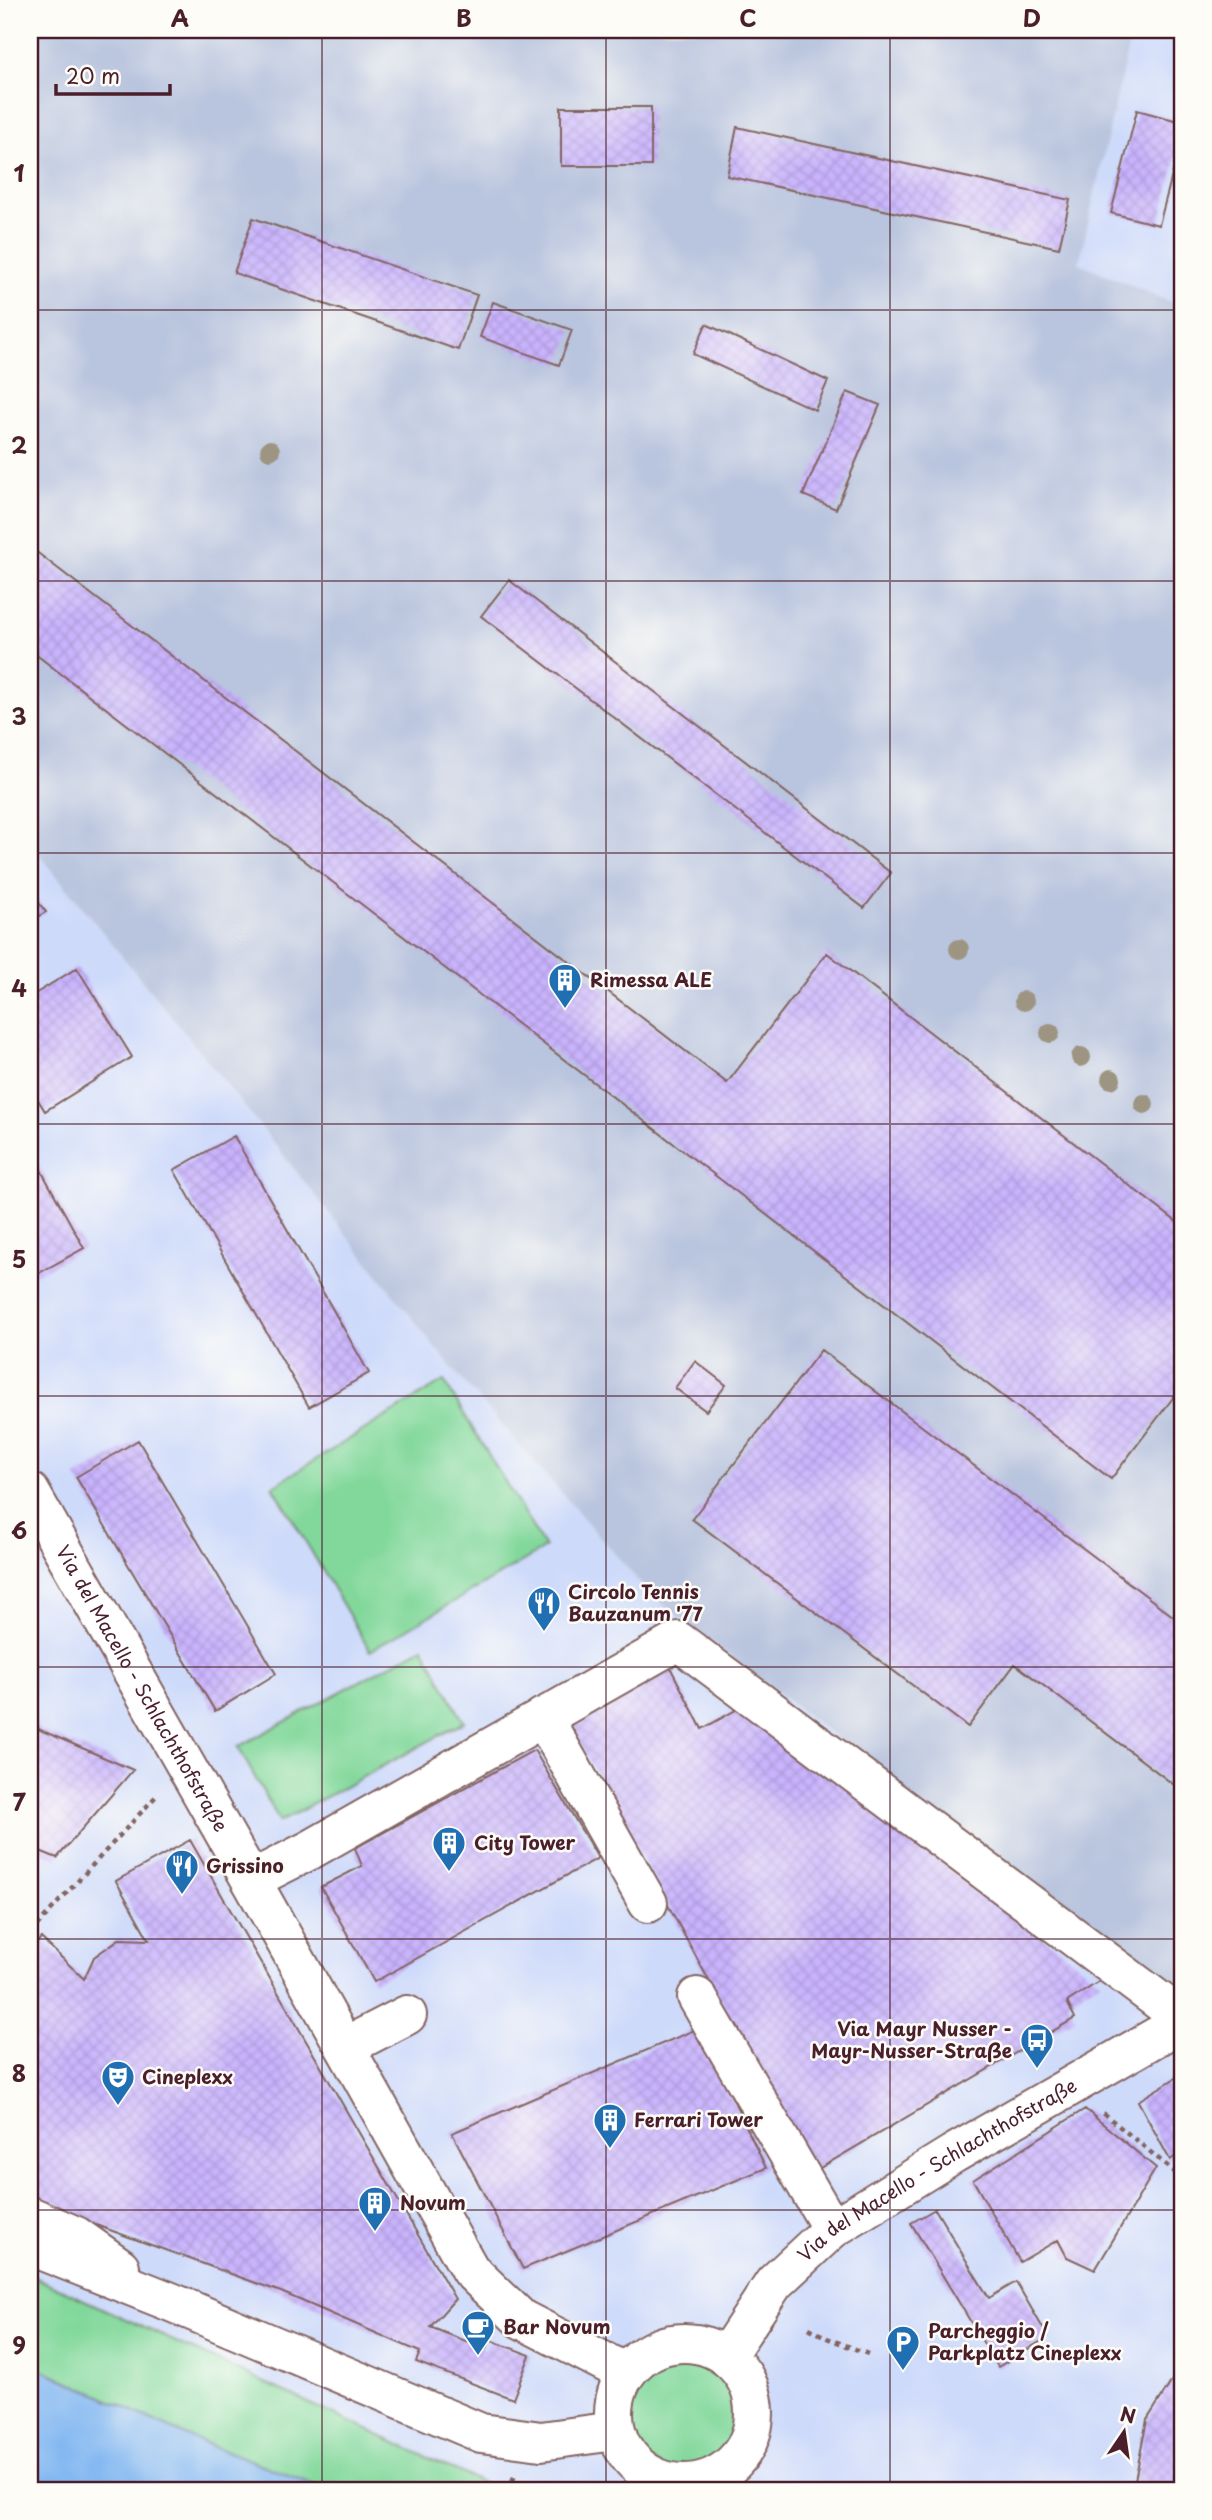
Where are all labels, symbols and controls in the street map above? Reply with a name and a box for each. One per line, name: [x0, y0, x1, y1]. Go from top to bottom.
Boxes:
text: A: [171, 0, 189, 35]
text: B: [456, 0, 472, 35]
text: C: [739, 0, 757, 35]
text: D: [1023, 0, 1041, 35]
scale bar: [56, 52, 170, 96]
text: 20 m: [66, 59, 120, 91]
text: 1: [14, 155, 25, 190]
text: 2: [11, 427, 27, 462]
text: 3: [11, 698, 27, 733]
building icon: Rimessa ALE: [546, 961, 584, 1010]
place label: Rimessa ALE: [590, 965, 712, 993]
text: 4: [11, 970, 27, 1005]
text: 5: [12, 1241, 26, 1276]
text: 6: [11, 1512, 27, 1547]
street label: Via del Macello - Schlachthofstraße: [50, 1539, 236, 1836]
place label: Circolo Tennis Bauzanum '77: [568, 1577, 702, 1627]
restaurant icon: Circolo Tennis Bauzanum '77: [525, 1584, 563, 1633]
text: 7: [12, 1784, 26, 1819]
building icon: City Tower: [430, 1824, 468, 1873]
place label: City Tower: [474, 1828, 576, 1856]
restaurant icon: Grissino: [163, 1847, 201, 1896]
place label: Grissino: [206, 1851, 284, 1879]
place label: Via Mayr Nusser - Mayr-Nusser-Straße: [811, 2014, 1012, 2064]
bus stop icon: Via Mayr Nusser - Mayr-Nusser-Straße: [1018, 2021, 1056, 2070]
text: 8: [12, 2055, 26, 2090]
theatre icon: Cineplexx: [99, 2058, 137, 2107]
place label: Cineplexx: [142, 2062, 233, 2090]
street label: Via del Macello - Schlachthofstraße: [791, 2071, 1082, 2268]
building icon: Ferrari Tower: [591, 2101, 629, 2150]
place label: Ferrari Tower: [634, 2105, 763, 2133]
building icon: Novum: [356, 2184, 394, 2233]
place label: Novum: [400, 2188, 466, 2216]
cafe icon: Bar Novum: [459, 2308, 497, 2357]
place label: Bar Novum: [503, 2312, 610, 2340]
place label: Parcheggio / Parkplatz Cineplexx: [928, 2316, 1122, 2366]
parking icon: Parcheggio / Parkplatz Cineplexx: [884, 2323, 922, 2372]
text: 9: [12, 2327, 26, 2362]
north arrow: [1090, 2398, 1160, 2468]
text: N: [1118, 2399, 1139, 2430]

